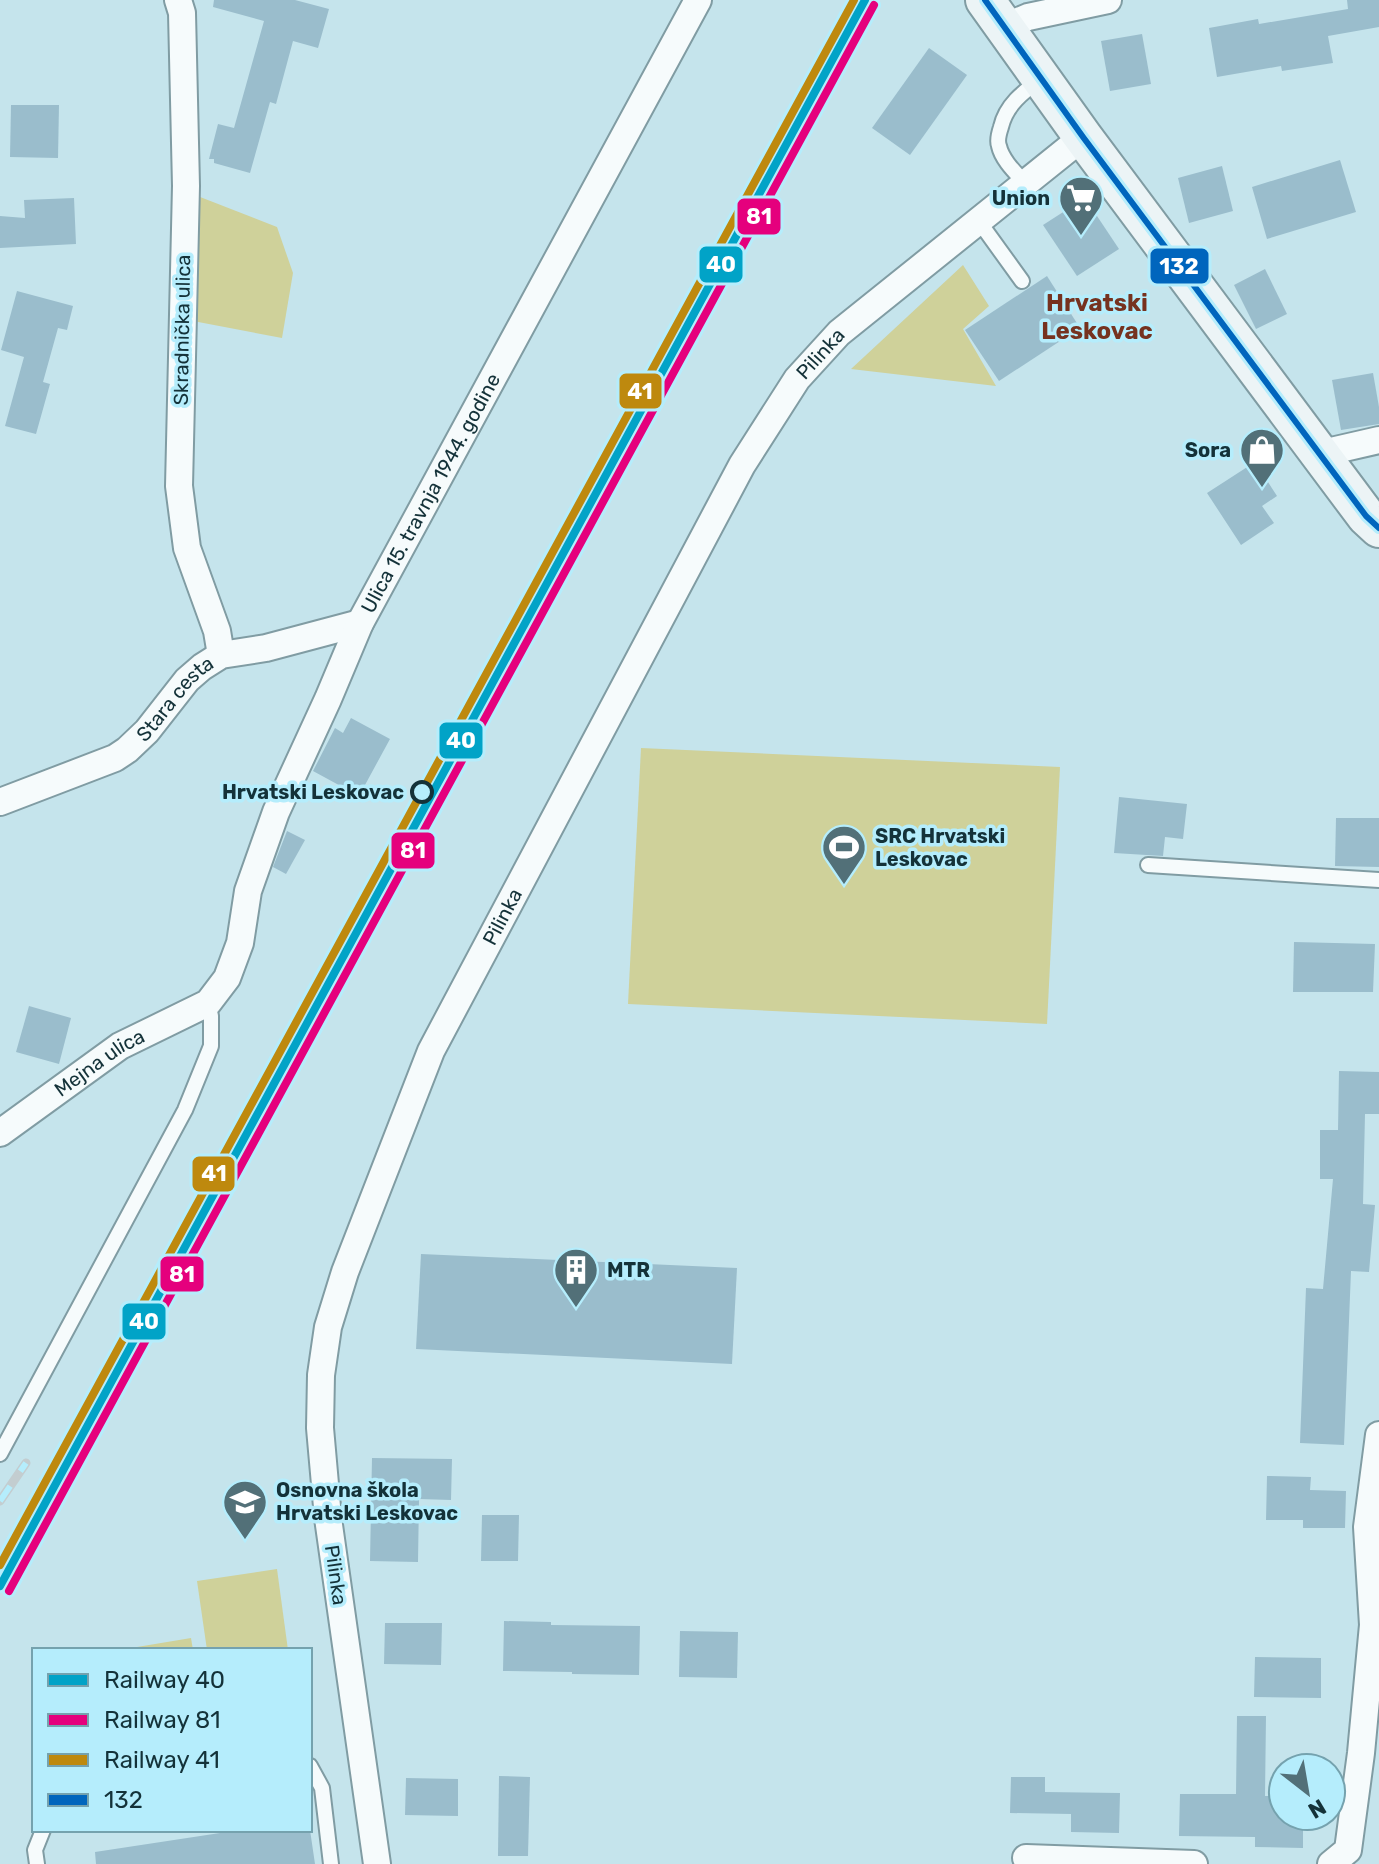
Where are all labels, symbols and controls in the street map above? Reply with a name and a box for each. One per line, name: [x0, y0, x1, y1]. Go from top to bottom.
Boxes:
supermarket icon: Union: [1057, 174, 1105, 237]
place label: Union: [992, 186, 1050, 210]
line badge: 81: [736, 197, 782, 236]
text: 81: [746, 203, 772, 230]
line badge: 40: [698, 245, 744, 284]
line badge: 132: [1149, 247, 1210, 285]
text: 40: [706, 251, 736, 278]
text: 132: [1159, 253, 1199, 280]
street label: Skradnička ulica: [169, 254, 195, 406]
district label: Hrvatski Leskovac: [1041, 289, 1153, 345]
street label: Pilinka: [791, 323, 850, 384]
street label: Ulica 15. travnja 1944. godine: [356, 369, 505, 617]
line badge: 41: [618, 372, 663, 410]
text: 41: [627, 378, 653, 405]
shop icon: Sora: [1238, 426, 1286, 489]
place label: Sora: [1185, 438, 1231, 462]
street label: Stara cesta: [131, 651, 218, 747]
line badge: 40: [438, 721, 484, 760]
text: 40: [446, 727, 476, 754]
place label: Hrvatski Leskovac: [222, 780, 404, 804]
marker: Hrvatski Leskovac: [411, 781, 433, 803]
sports icon: SRC Hrvatski Leskovac: [820, 823, 868, 886]
place label: SRC Hrvatski Leskovac: [875, 824, 1005, 871]
line badge: 81: [390, 831, 436, 870]
text: 81: [400, 837, 426, 864]
street label: Pilinka: [477, 884, 527, 949]
street label: Mejna ulica: [50, 1024, 148, 1102]
line badge: 41: [191, 1155, 236, 1193]
text: 41: [201, 1160, 227, 1187]
building icon: MTR: [552, 1246, 600, 1309]
line badge: 81: [159, 1255, 205, 1293]
place label: MTR: [607, 1258, 650, 1282]
text: 81: [169, 1261, 195, 1288]
line badge: 40: [121, 1302, 167, 1341]
text: 40: [129, 1308, 159, 1335]
school or university icon: Osnovna škola Hrvatski Leskovac: [221, 1478, 269, 1541]
place label: Osnovna škola Hrvatski Leskovac: [276, 1478, 458, 1525]
street label: Pilinka: [320, 1543, 352, 1607]
legend: [32, 1648, 312, 1832]
text: Railway 40: [104, 1666, 225, 1694]
text: Railway 81: [104, 1706, 221, 1734]
text: Railway 41: [104, 1746, 220, 1774]
north arrow: [1267, 1752, 1347, 1832]
text: 132: [104, 1786, 143, 1814]
text: N: [1303, 1793, 1331, 1824]

